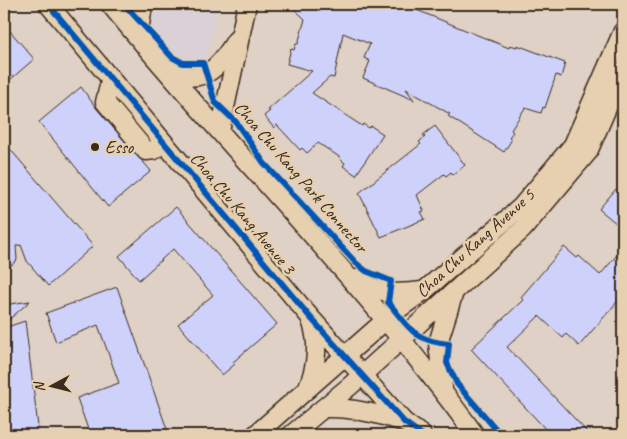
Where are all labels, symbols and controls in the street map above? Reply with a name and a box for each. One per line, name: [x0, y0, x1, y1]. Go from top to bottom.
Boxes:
street label: Choa Chu Kang Park Connector: [229, 97, 374, 258]
place label: Esso: [105, 136, 135, 158]
marker: Esso: [89, 141, 101, 153]
street label: Choa Chu Kang Avenue 3: [186, 148, 302, 280]
street label: Choa Chu Kang Avenue 5: [411, 183, 540, 302]
north arrow: [28, 362, 78, 412]
text: N: [30, 380, 49, 393]

